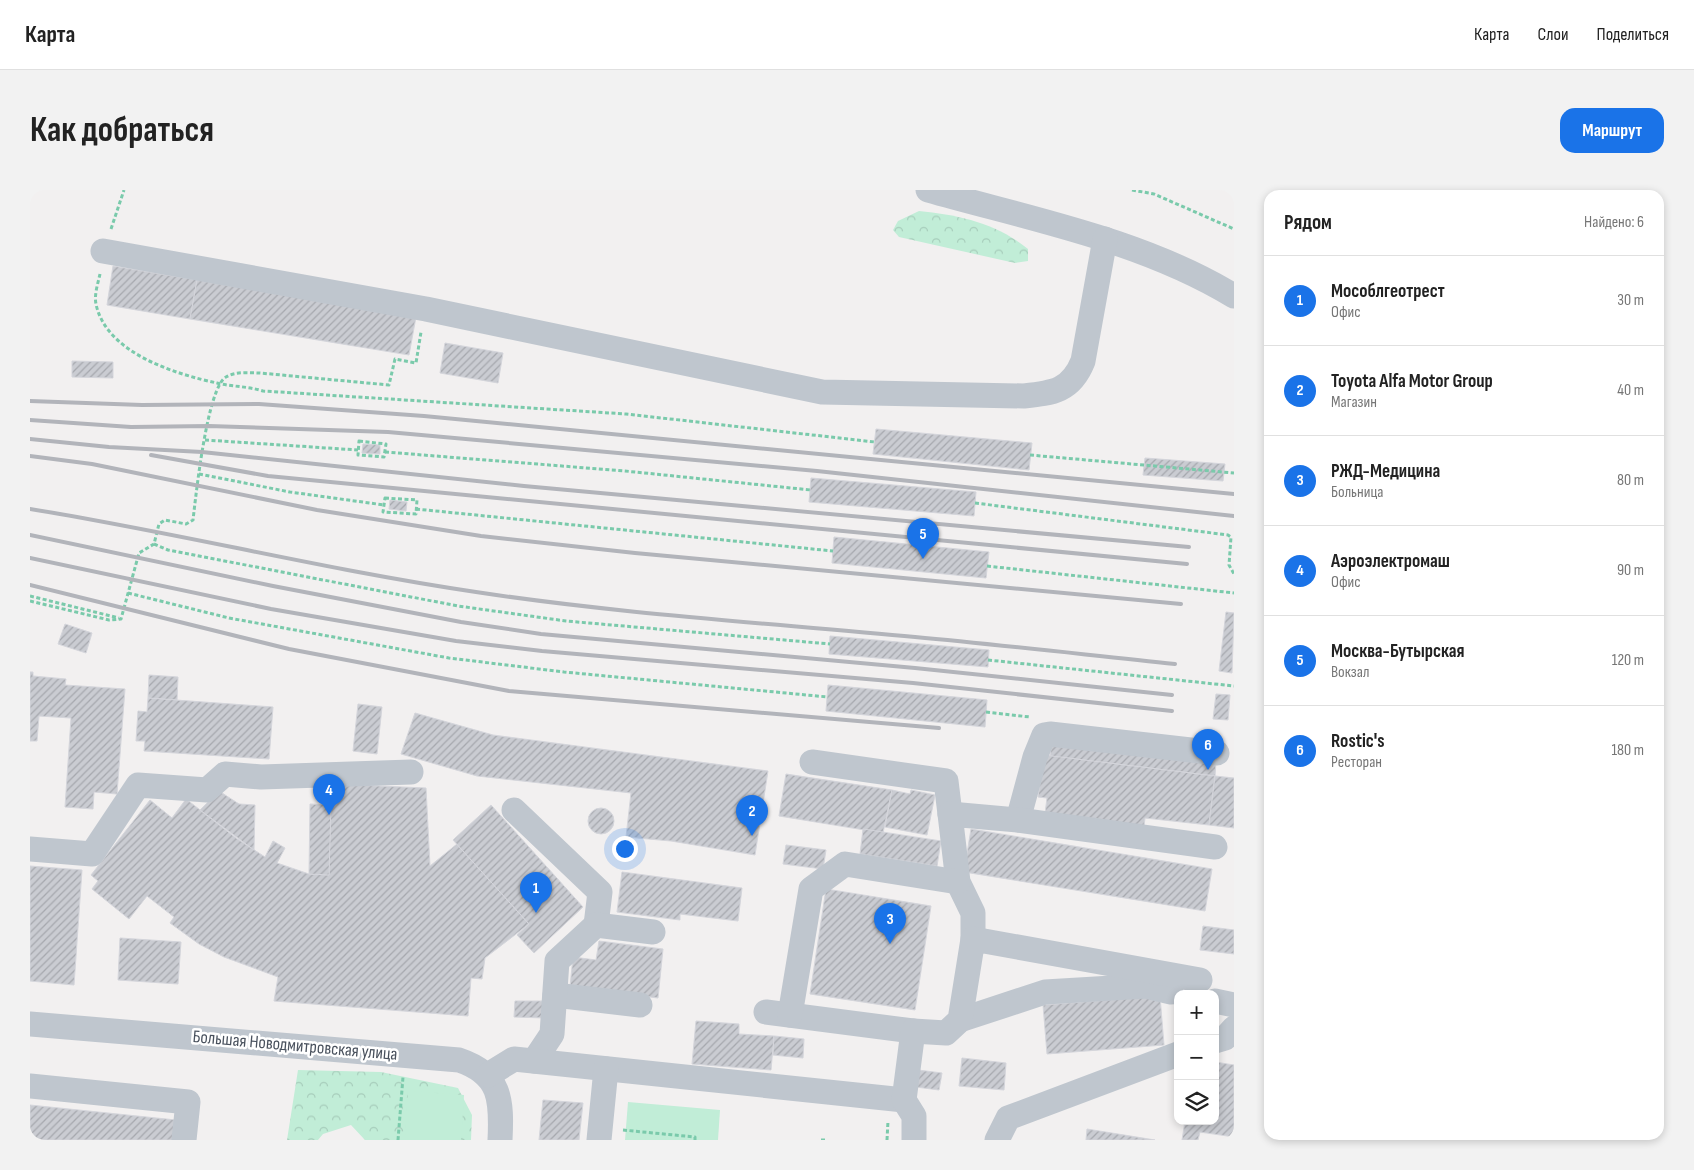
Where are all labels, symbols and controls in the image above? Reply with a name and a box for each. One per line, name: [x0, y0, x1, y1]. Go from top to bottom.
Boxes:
text: Карта: [25, 20, 75, 49]
text: Карта: [1474, 24, 1510, 45]
text: Слои: [1538, 24, 1569, 45]
text: Поделиться: [1597, 24, 1669, 45]
button: Маршрут: [1560, 108, 1664, 153]
text: Как добраться: [30, 109, 214, 152]
text: Рядом: [1284, 210, 1332, 235]
text: Найдено: 6: [1584, 213, 1644, 232]
text: Мособлгеотрест: [1331, 280, 1445, 303]
text: 1: [1297, 291, 1303, 310]
text: 30 m: [1617, 291, 1644, 310]
text: Офис: [1331, 303, 1361, 322]
text: Toyota Alfa Motor Group: [1331, 370, 1493, 393]
text: 2: [1296, 381, 1304, 400]
text: 40 m: [1617, 381, 1644, 400]
text: Магазин: [1331, 393, 1377, 412]
text: РЖД-Медицина: [1331, 460, 1440, 483]
text: 3: [1296, 471, 1304, 490]
text: 80 m: [1617, 471, 1644, 490]
text: Больница: [1331, 483, 1383, 502]
pin: 5: [907, 518, 939, 559]
text: Аэроэлектромаш: [1331, 550, 1450, 573]
text: 4: [1296, 561, 1304, 580]
text: 90 m: [1617, 561, 1644, 580]
text: Офис: [1331, 573, 1361, 592]
text: Москва-Бутырская: [1331, 640, 1465, 663]
text: 5: [1296, 651, 1304, 670]
text: 120 m: [1612, 651, 1644, 670]
text: Вокзал: [1331, 663, 1369, 682]
pin: 6: [1192, 729, 1224, 770]
text: Rostic's: [1331, 730, 1385, 753]
text: 6: [1296, 741, 1304, 760]
text: 180 m: [1611, 741, 1644, 760]
text: Ресторан: [1331, 753, 1382, 772]
pin: 4: [313, 774, 345, 815]
pin: 2: [736, 795, 768, 836]
your location: [612, 836, 638, 862]
pin: 1: [520, 872, 552, 913]
pin: 3: [874, 903, 906, 944]
map controls: [1174, 990, 1219, 1125]
button: +: [1174, 990, 1219, 1035]
street label: Большая Новодмитровская улица: [192, 1026, 398, 1065]
button: −: [1174, 1035, 1219, 1080]
button: layers: [1174, 1080, 1219, 1125]

